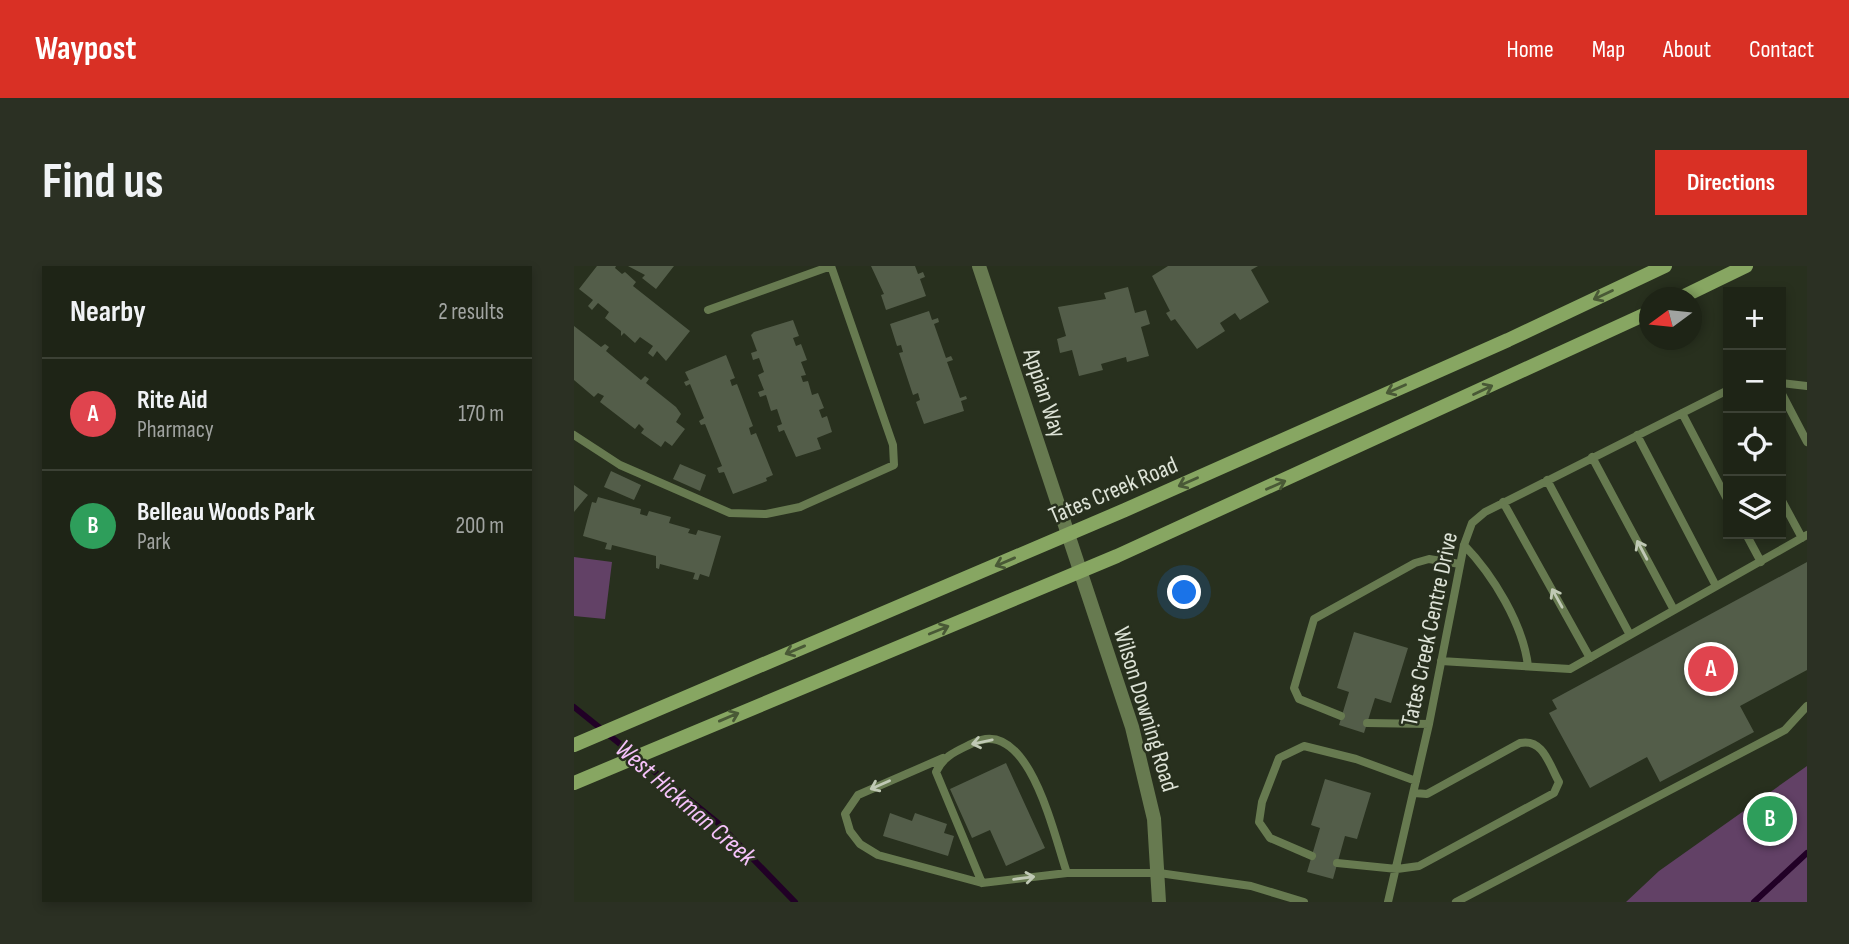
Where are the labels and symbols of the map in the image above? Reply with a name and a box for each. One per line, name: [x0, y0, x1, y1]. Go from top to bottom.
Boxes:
north arrow: [1639, 287, 1702, 350]
one-way arrow: [1593, 289, 1614, 302]
street label: Appian Way: [1016, 344, 1072, 441]
one-way arrow: [1386, 383, 1407, 396]
one-way arrow: [1472, 383, 1493, 396]
street label: Tates Creek Road: [1045, 450, 1182, 531]
one-way arrow: [1178, 476, 1199, 489]
one-way arrow: [1265, 478, 1287, 491]
street label: Tates Creek Centre Drive: [1395, 529, 1464, 729]
one-way arrow: [1635, 540, 1648, 561]
one-way arrow: [994, 556, 1016, 569]
your location: [1167, 575, 1201, 609]
one-way arrow: [1550, 588, 1563, 609]
one-way arrow: [928, 623, 949, 636]
street label: Wilson Downing Road: [1107, 623, 1184, 795]
pin: A: [1688, 643, 1734, 695]
one-way arrow: [785, 645, 806, 658]
one-way arrow: [718, 710, 739, 723]
water label: West Hickman Creek: [608, 734, 763, 873]
one-way arrow: [971, 735, 994, 749]
one-way arrow: [870, 780, 891, 793]
pin: B: [1747, 793, 1793, 845]
one-way arrow: [1012, 872, 1035, 885]

